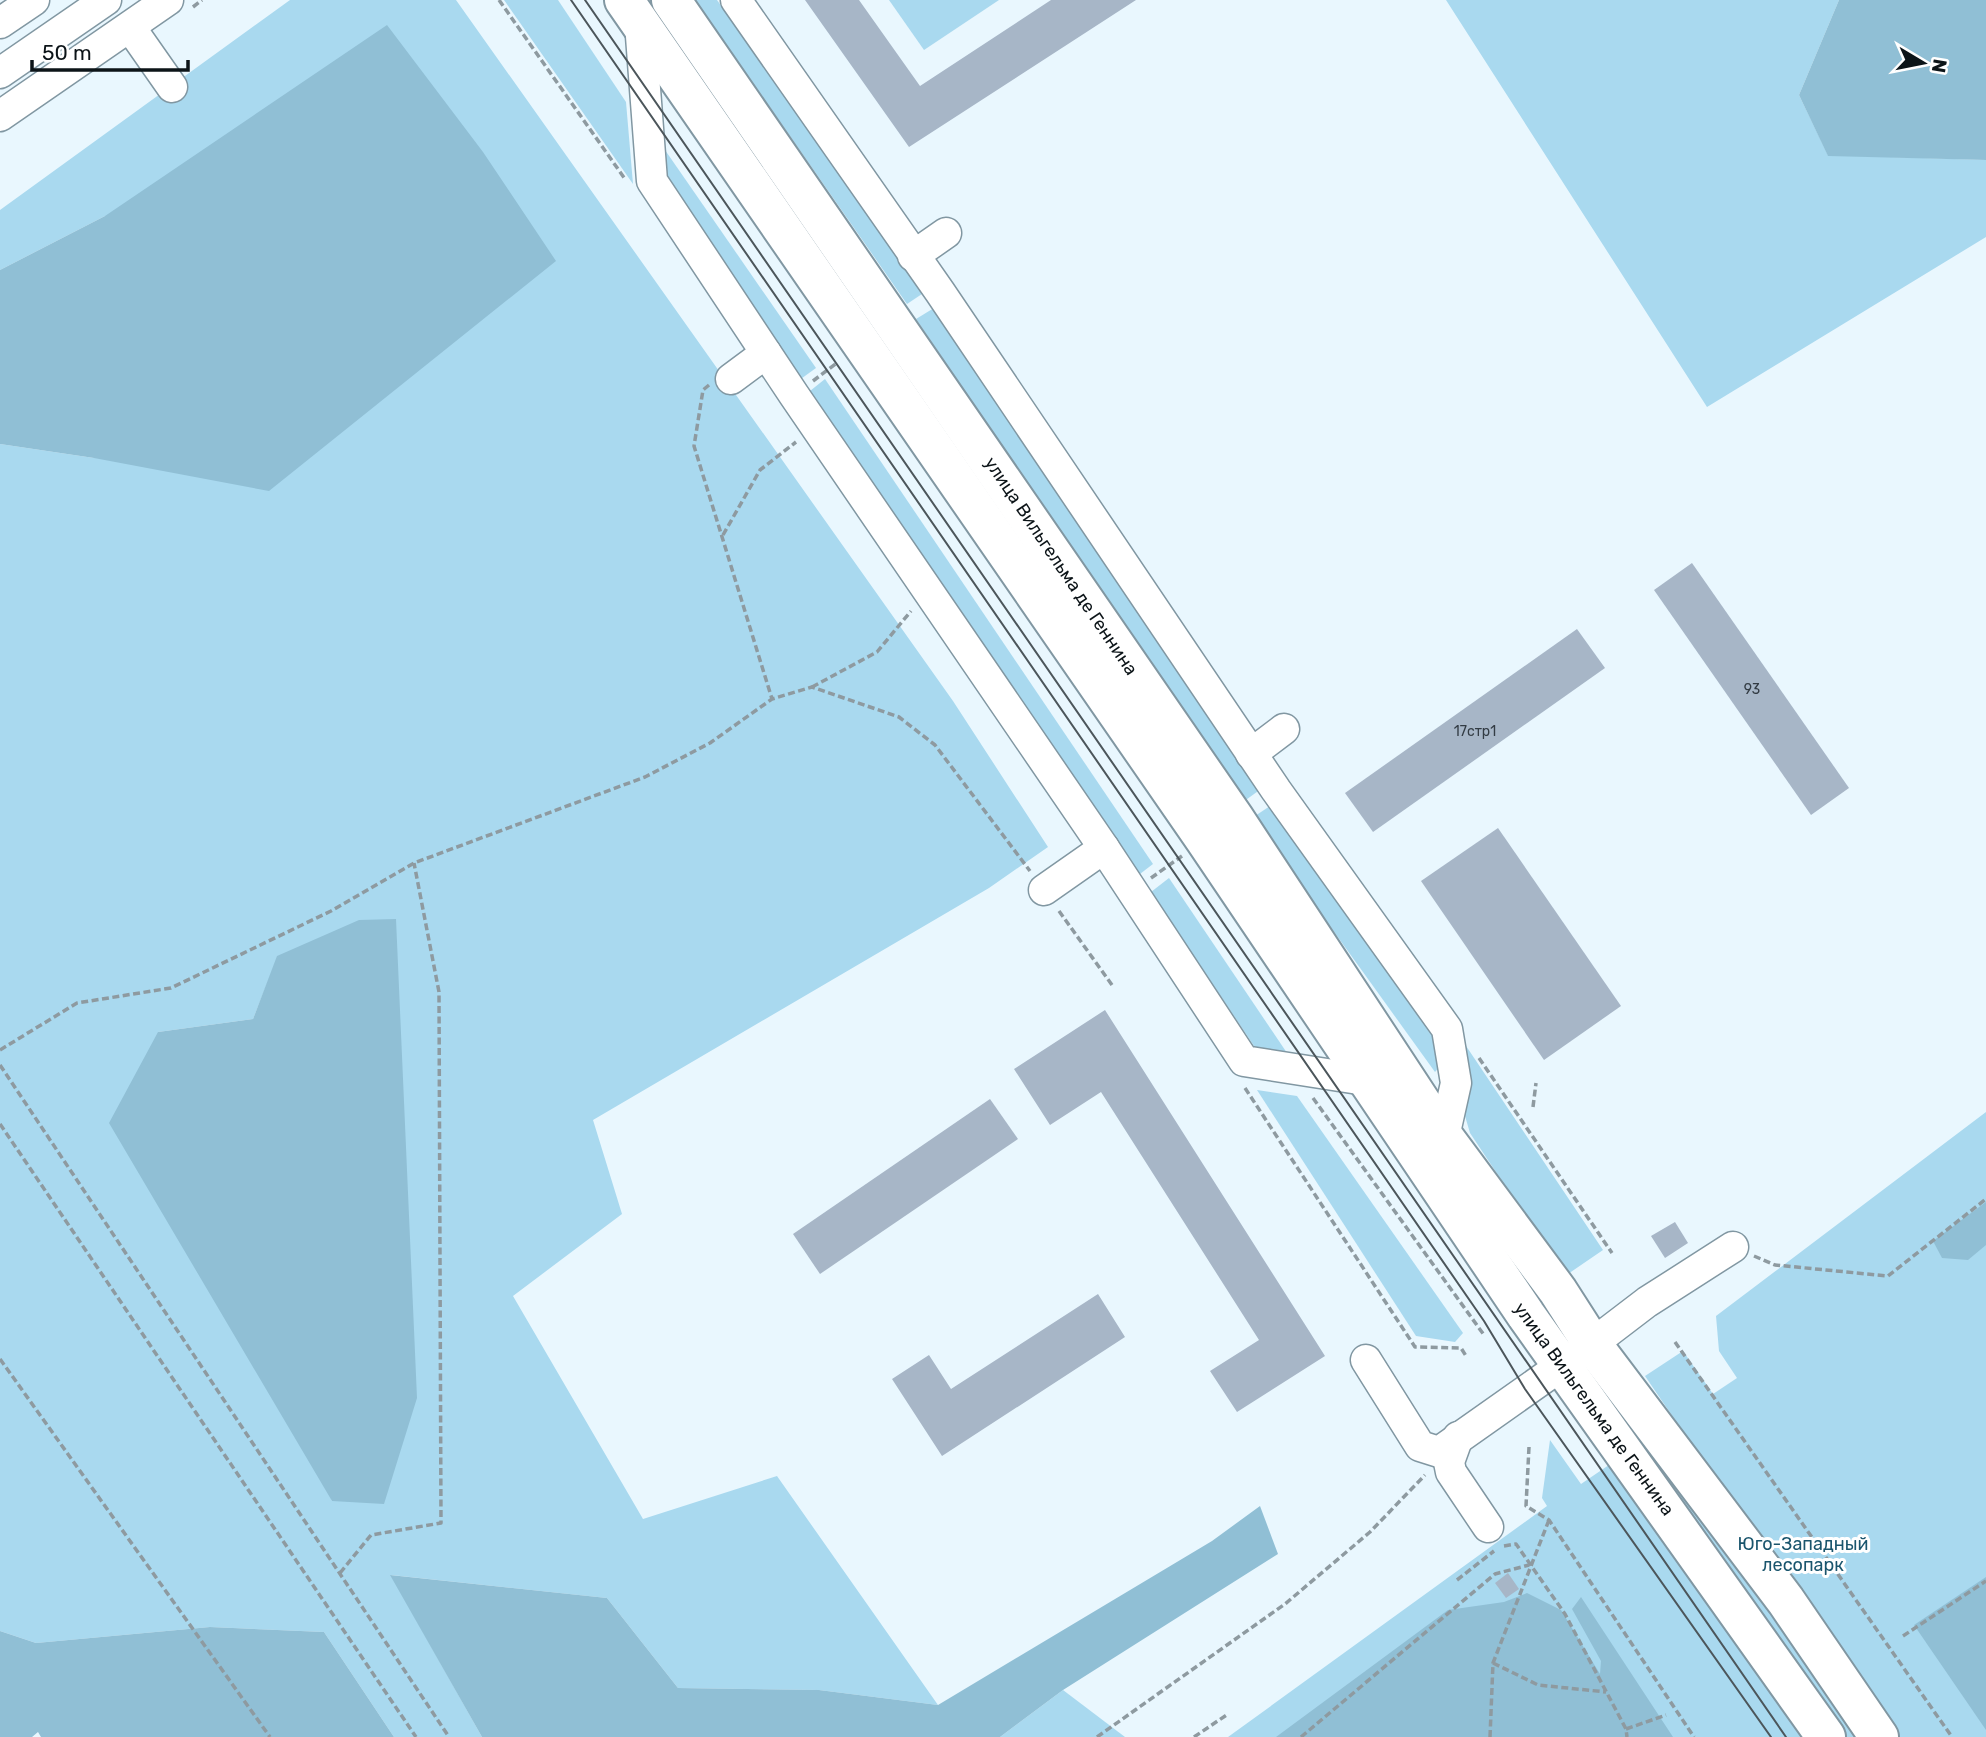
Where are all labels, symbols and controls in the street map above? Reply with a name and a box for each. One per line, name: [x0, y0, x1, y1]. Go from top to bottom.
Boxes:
scale bar: [32, 28, 187, 72]
north arrow: [1888, 28, 1958, 98]
text: 50 m: [42, 40, 92, 65]
text: N: [1927, 57, 1952, 75]
street label: улица Вильгельма де Геннина: [980, 453, 1142, 679]
house number: 93: [1744, 681, 1760, 698]
house number: 17стр1: [1454, 723, 1496, 740]
street label: улица Вильгельма де Геннина: [1509, 1298, 1679, 1520]
park label: Юго-Западный лесопарк: [1738, 1533, 1868, 1576]

